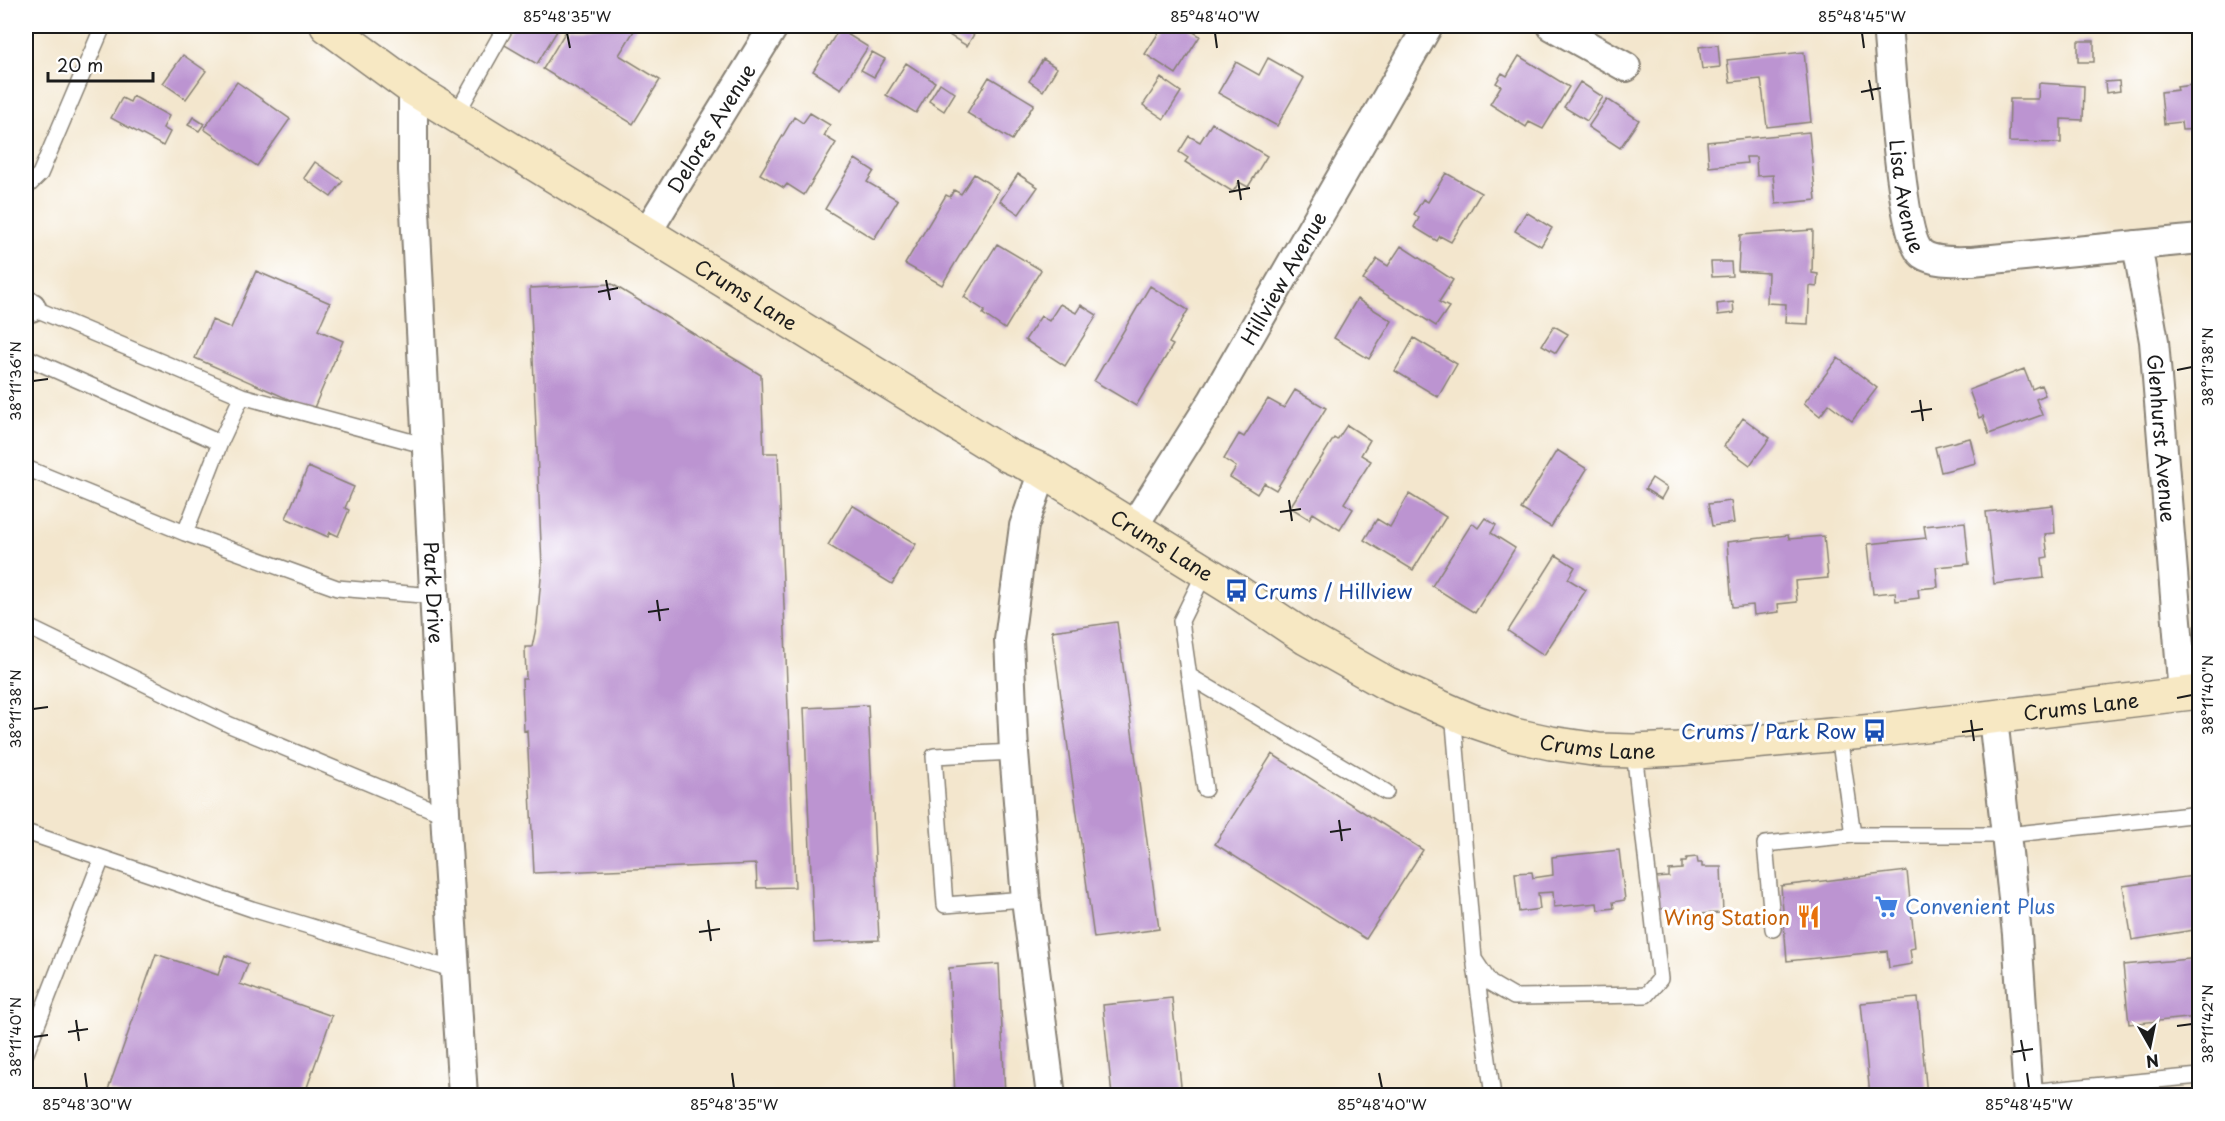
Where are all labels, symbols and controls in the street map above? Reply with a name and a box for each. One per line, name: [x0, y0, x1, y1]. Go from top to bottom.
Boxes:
text: 85°48'35"W: [523, 4, 612, 27]
text: 85°48'40"W: [1170, 4, 1260, 27]
text: 85°48'45"W: [1818, 4, 1907, 27]
scale bar: [48, 45, 153, 83]
text: 20 m: [57, 51, 103, 78]
street label: Delores Avenue: [660, 58, 762, 199]
street label: Lisa Avenue: [1882, 138, 1933, 258]
street label: Hillview Avenue: [1233, 205, 1334, 350]
street label: Crums Lane: [689, 251, 804, 338]
text: 38°11'38"N: [2195, 327, 2218, 407]
text: 38°11'36"N: [3, 341, 26, 421]
street label: Glenhurst Avenue: [2140, 353, 2184, 524]
street label: Crums Lane: [1105, 502, 1219, 588]
street label: Park Drive: [417, 541, 452, 644]
place label: Crums / Hillview: [1254, 576, 1413, 606]
bus stop icon: Crums / Hillview: [1223, 578, 1249, 604]
text: 38°11'40"N: [2195, 655, 2218, 735]
text: 38°11'38"N: [3, 669, 26, 749]
street label: Crums Lane: [2021, 684, 2140, 728]
place label: Crums / Park Row: [1681, 716, 1857, 746]
bus stop icon: Crums / Park Row: [1861, 718, 1887, 744]
street label: Crums Lane: [1537, 726, 1656, 766]
place label: Convenient Plus: [1905, 891, 2055, 921]
supermarket icon: Convenient Plus: [1874, 893, 1900, 919]
place label: Wing Station: [1664, 902, 1790, 932]
restaurant icon: Wing Station: [1795, 904, 1821, 930]
text: 38°11'42"N: [2195, 984, 2218, 1064]
text: 38°11'40"N: [3, 997, 26, 1077]
north arrow: [2120, 1016, 2180, 1076]
text: N: [2144, 1049, 2161, 1075]
text: 85°48'30"W: [42, 1092, 132, 1115]
text: 85°48'35"W: [690, 1092, 779, 1115]
text: 85°48'40"W: [1337, 1092, 1427, 1115]
text: 85°48'45"W: [1985, 1092, 2074, 1115]

